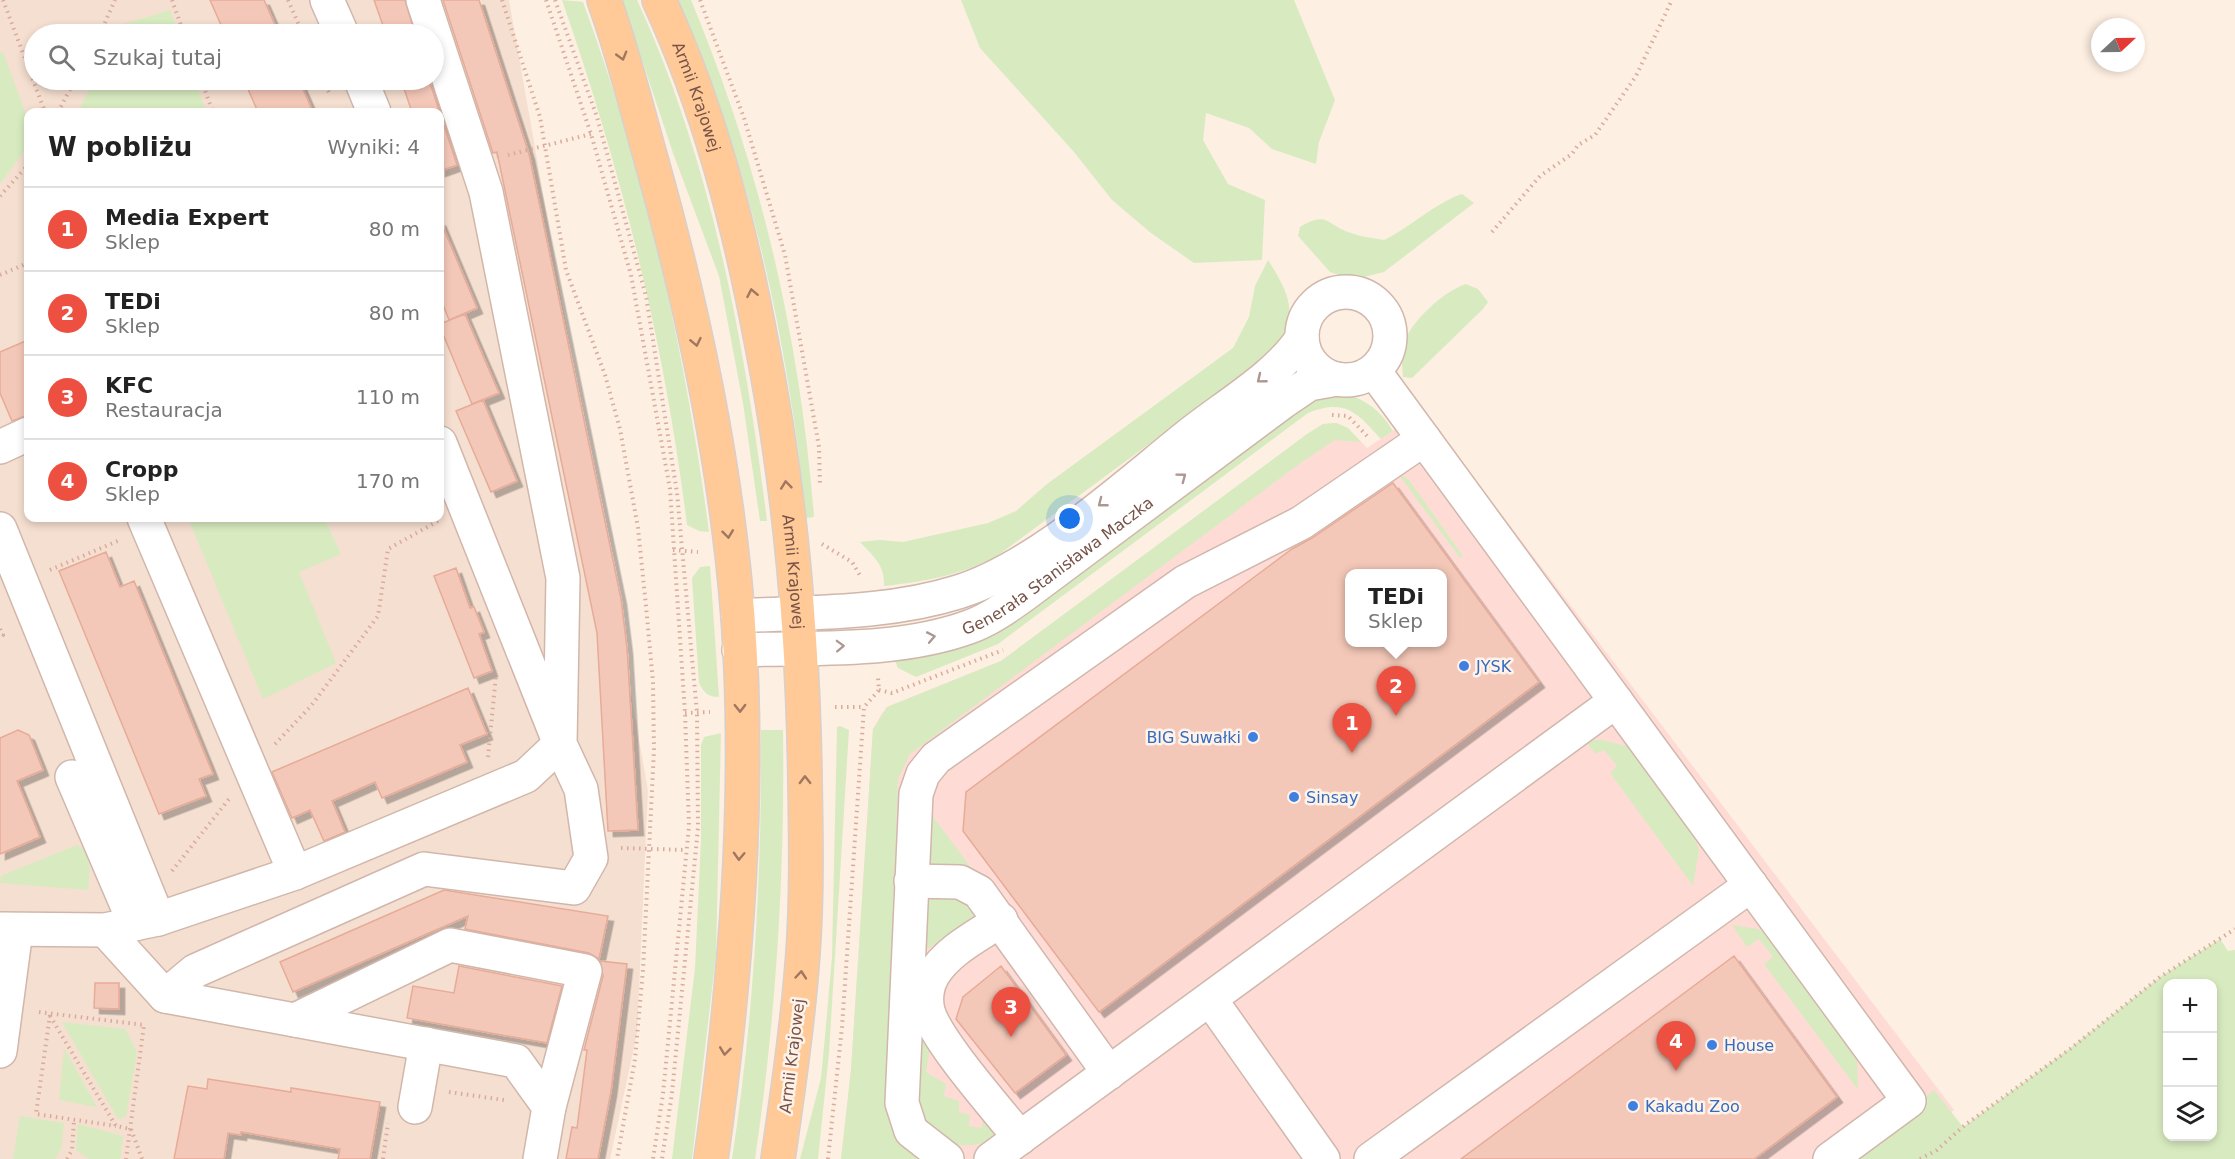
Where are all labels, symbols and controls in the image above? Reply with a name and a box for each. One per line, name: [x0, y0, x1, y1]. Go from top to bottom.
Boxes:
north arrow: [2091, 18, 2145, 72]
search box: [24, 24, 444, 90]
street label: Armii Krajowej: [669, 39, 725, 154]
icon: search: [45, 41, 78, 74]
text: Szukaj tutaj: [93, 45, 222, 70]
one-way arrow: [615, 50, 627, 61]
text: W pobliżu: [48, 132, 192, 162]
text: Wyniki: 4: [328, 135, 420, 159]
text: Media Expert: [105, 205, 269, 230]
text: 1: [61, 217, 74, 241]
text: 80 m: [369, 217, 420, 241]
text: Sklep: [105, 230, 160, 254]
one-way arrow: [746, 288, 759, 298]
text: TEDi: [105, 289, 161, 314]
text: 2: [61, 301, 74, 325]
text: 80 m: [369, 301, 420, 325]
text: Sklep: [105, 314, 160, 338]
one-way arrow: [689, 336, 702, 346]
one-way arrow: [1257, 371, 1268, 382]
text: KFC: [105, 373, 153, 398]
text: 3: [61, 385, 74, 409]
text: 110 m: [356, 385, 420, 409]
text: Restauracja: [105, 398, 223, 422]
text: Cropp: [105, 457, 179, 482]
text: 4: [61, 469, 74, 493]
text: 170 m: [356, 469, 420, 493]
one-way arrow: [1176, 474, 1187, 485]
one-way arrow: [780, 480, 793, 489]
text: Sklep: [105, 482, 160, 506]
street label: Generała Stanisława Maczka: [959, 492, 1157, 638]
one-way arrow: [1097, 496, 1108, 507]
your location: [1055, 504, 1084, 533]
street label: Armii Krajowej: [779, 513, 808, 630]
one-way arrow: [721, 529, 733, 538]
popup: [1345, 569, 1447, 647]
text: TEDi: [1368, 584, 1424, 609]
text: Sklep: [1368, 609, 1423, 633]
one-way arrow: [926, 632, 936, 645]
one-way arrow: [835, 640, 844, 653]
place label: JYSK: [1475, 657, 1512, 676]
marker: JYSK: [1457, 659, 1471, 673]
pin: 2: [1376, 666, 1416, 716]
one-way arrow: [734, 704, 747, 713]
pin: 1: [1332, 704, 1372, 753]
place label: BIG Suwałki: [1146, 728, 1241, 747]
marker: BIG Suwałki: [1246, 730, 1260, 744]
one-way arrow: [799, 776, 811, 785]
place label: Sinsay: [1306, 788, 1358, 807]
marker: Sinsay: [1287, 790, 1301, 804]
one-way arrow: [732, 852, 745, 861]
one-way arrow: [794, 970, 807, 980]
map controls: [2163, 979, 2217, 1141]
button: +: [2163, 979, 2217, 1033]
pin: 3: [992, 988, 1030, 1037]
street label: Armii Krajowej: [776, 998, 808, 1114]
pin: 4: [1656, 1022, 1696, 1071]
button: −: [2163, 1033, 2217, 1087]
place label: House: [1724, 1036, 1774, 1055]
marker: House: [1705, 1038, 1719, 1052]
one-way arrow: [719, 1046, 732, 1055]
button: layers: [2163, 1087, 2217, 1141]
place label: Kakadu Zoo: [1645, 1097, 1740, 1116]
marker: Kakadu Zoo: [1626, 1099, 1640, 1113]

